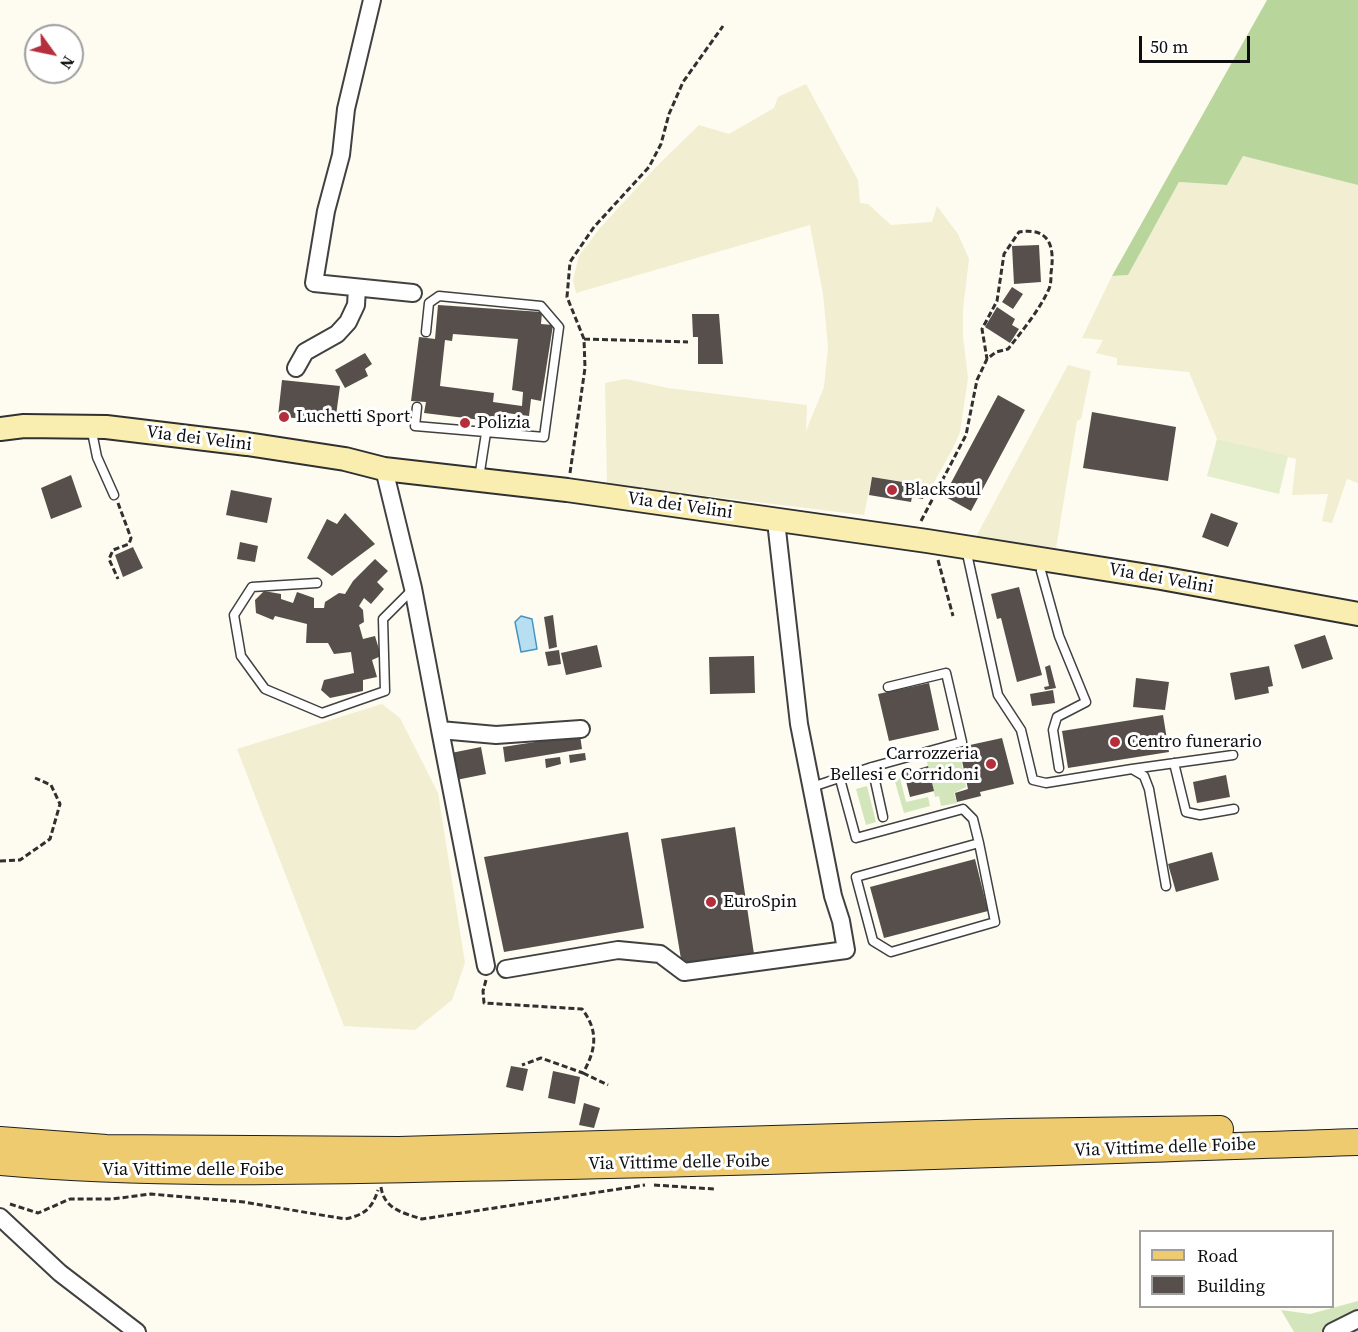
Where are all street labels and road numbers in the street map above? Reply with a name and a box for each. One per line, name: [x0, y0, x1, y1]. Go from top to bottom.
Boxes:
street label: Via dei Velini: [145, 422, 253, 456]
street label: Via dei Velini: [626, 488, 734, 524]
street label: Via dei Velini: [1107, 559, 1215, 599]
street label: Via Vittime delle Foibe: [1074, 1134, 1256, 1162]
street label: Via Vittime delle Foibe: [588, 1151, 770, 1175]
street label: Via Vittime delle Foibe: [102, 1159, 284, 1181]

